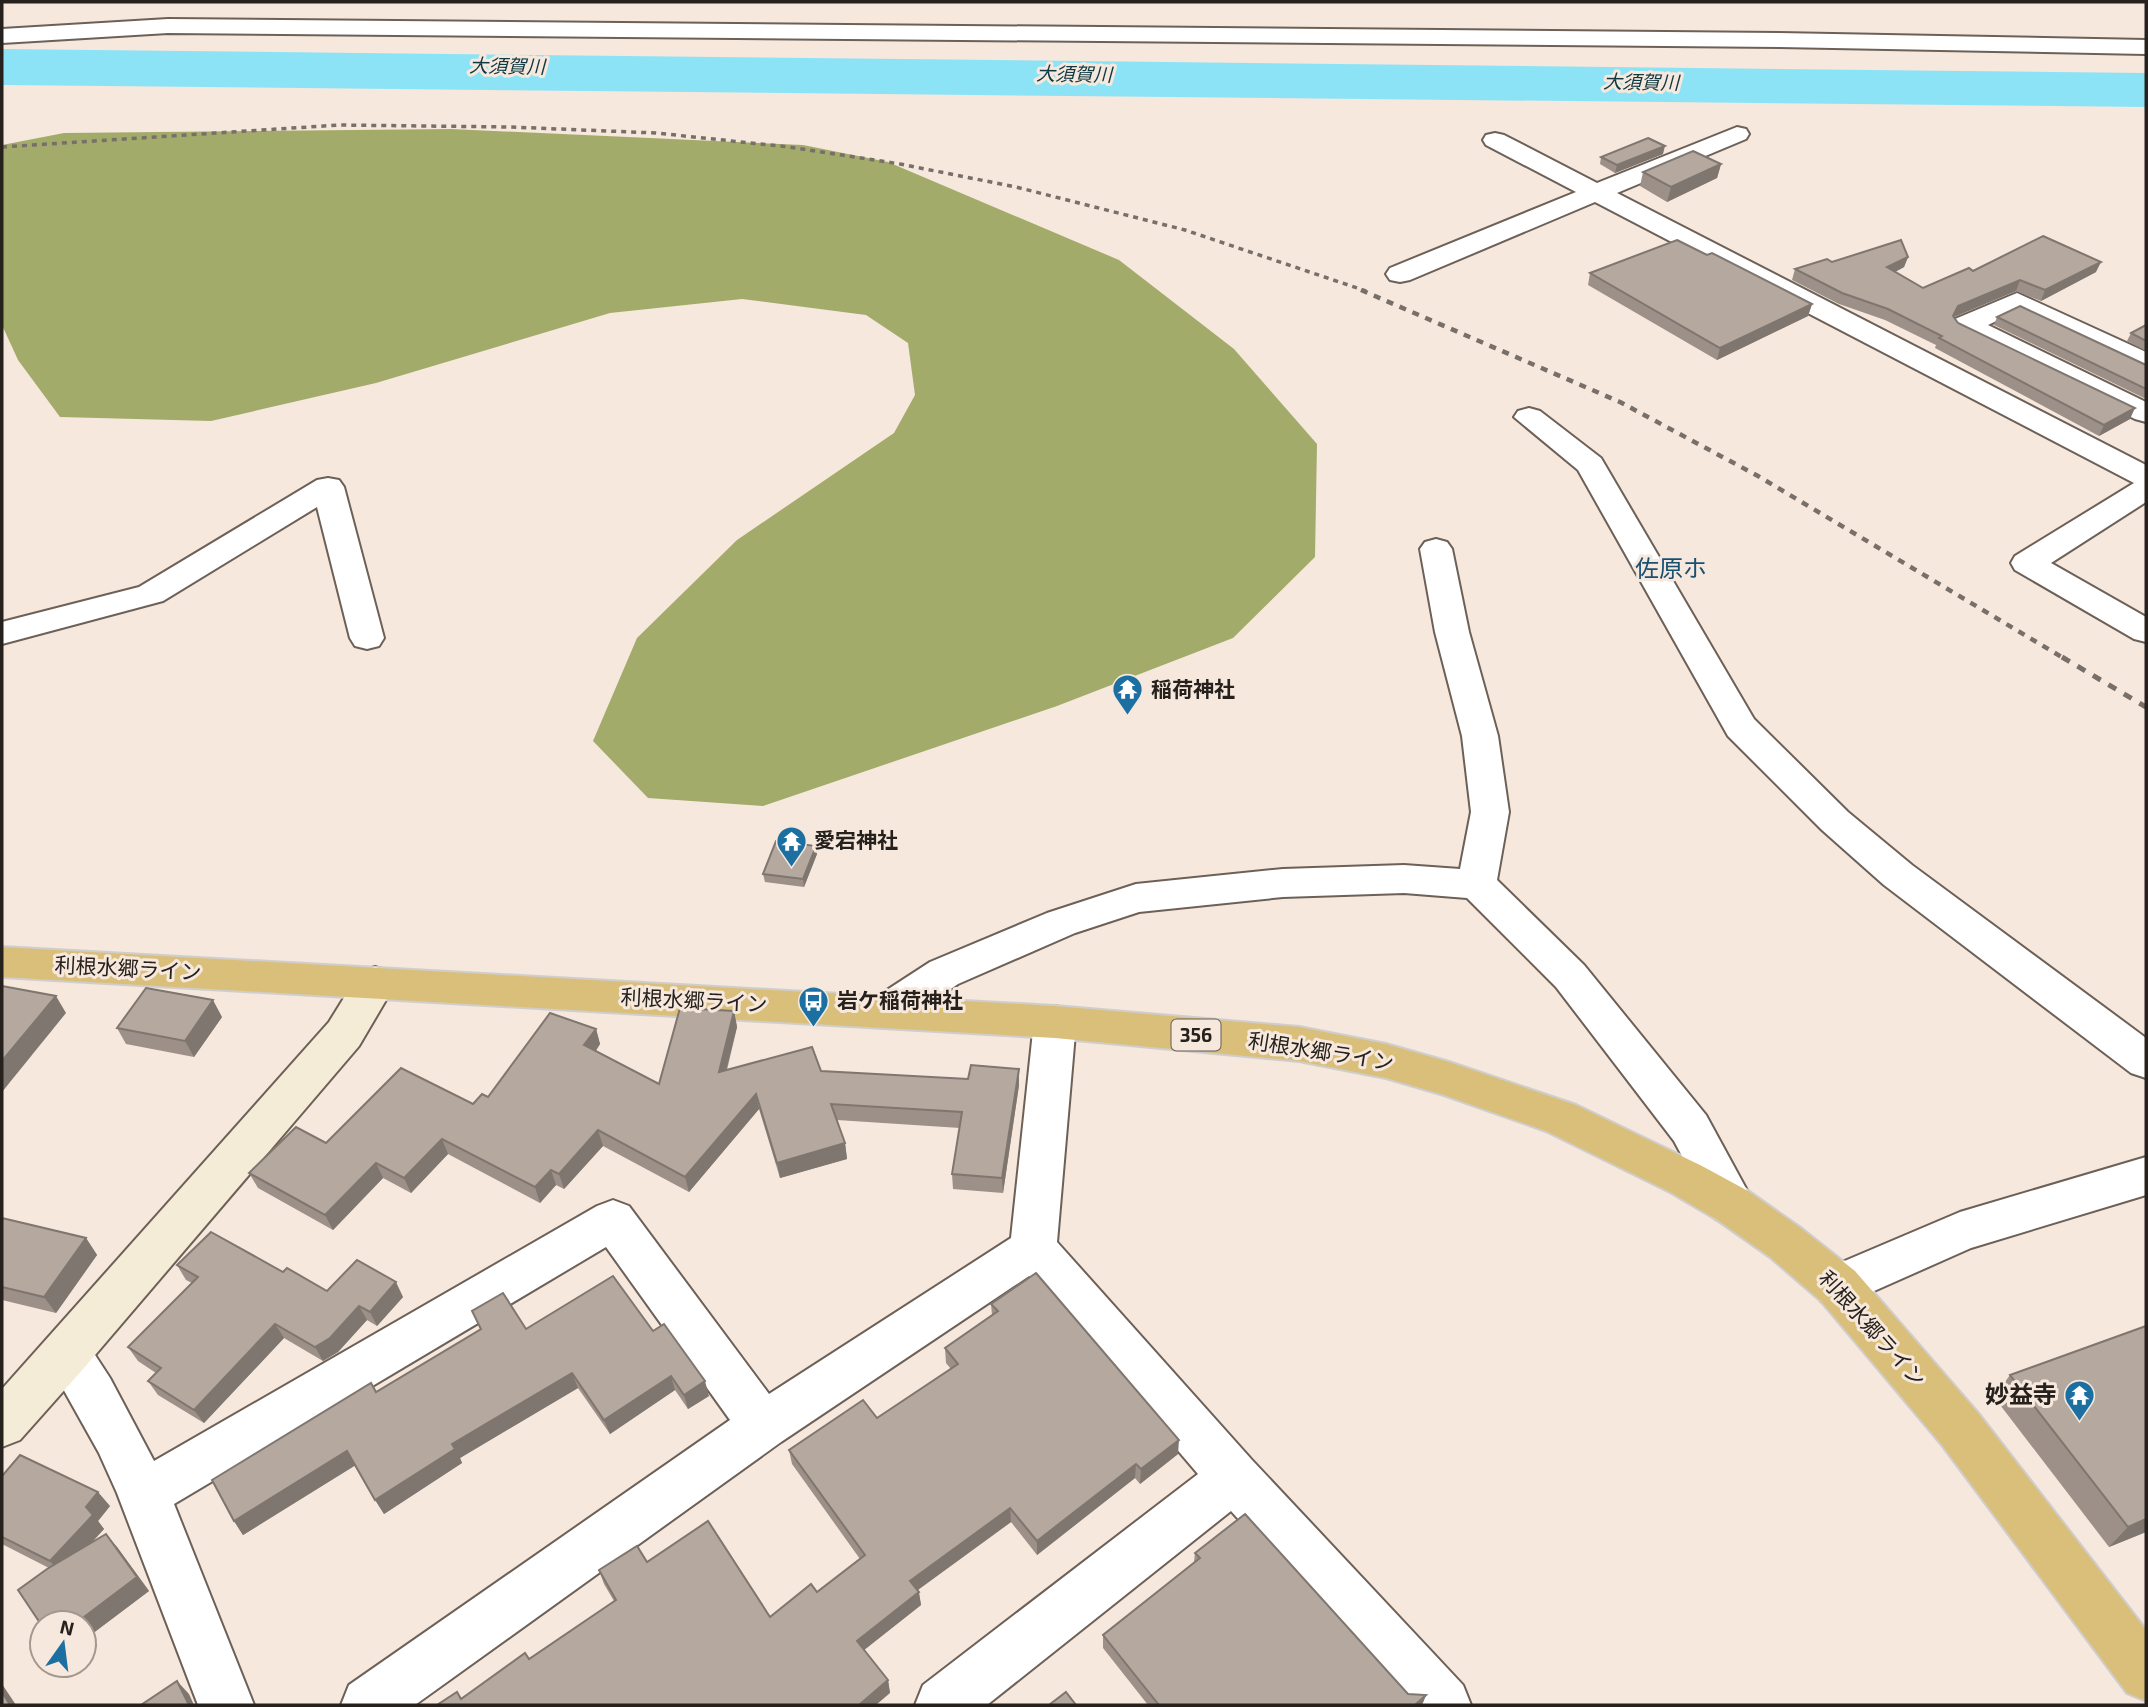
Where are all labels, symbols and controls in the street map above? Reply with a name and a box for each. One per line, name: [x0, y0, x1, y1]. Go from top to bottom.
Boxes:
water label: 大須賀川: [469, 53, 547, 78]
water label: 大須賀川: [1036, 61, 1114, 86]
water label: 大須賀川: [1603, 69, 1681, 94]
district label: 佐原ホ: [1635, 553, 1707, 582]
temple icon: 稲荷神社: [1111, 673, 1145, 717]
place label: 稲荷神社: [1151, 676, 1235, 701]
temple icon: 愛宕神社: [774, 824, 808, 868]
place label: 愛宕神社: [814, 827, 898, 852]
street label: 利根水郷ライン: [54, 951, 202, 984]
street label: 利根水郷ライン: [620, 983, 768, 1016]
bus stop icon: 岩ケ稲荷神社: [797, 984, 831, 1028]
place label: 岩ケ稲荷神社: [837, 987, 963, 1012]
road number: 356: [1172, 1020, 1220, 1050]
street label: 利根水郷ライン: [1247, 1027, 1396, 1074]
street label: 利根水郷ライン: [1815, 1265, 1932, 1391]
temple icon: 妙益寺: [2063, 1378, 2097, 1422]
place label: 妙益寺: [1985, 1379, 2057, 1408]
north arrow: [28, 1609, 98, 1679]
text: N: [58, 1614, 77, 1640]

